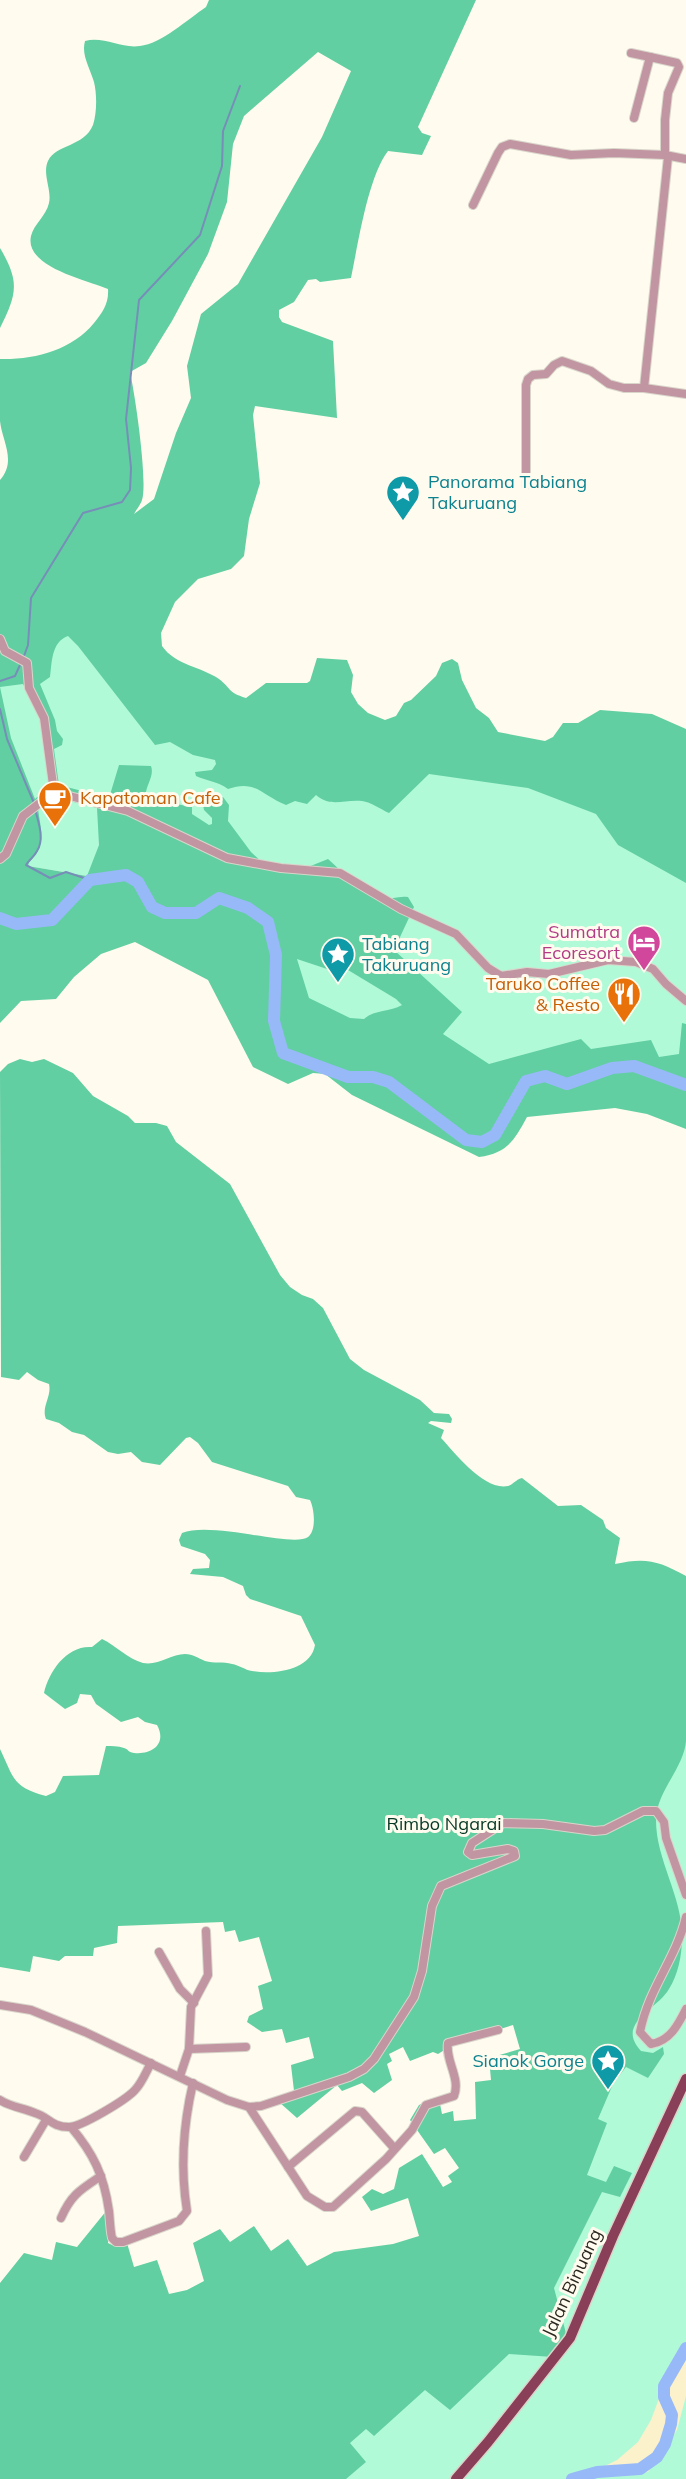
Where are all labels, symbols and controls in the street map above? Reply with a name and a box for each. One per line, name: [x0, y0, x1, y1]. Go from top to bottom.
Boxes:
place label: Panorama Tabiang Takuruang: [428, 470, 587, 514]
place icon: Panorama Tabiang Takuruang: [384, 473, 422, 522]
cafe icon: Kapatoman Cafe: [36, 779, 74, 828]
place label: Kapatoman Cafe: [80, 786, 221, 809]
place label: Sumatra Ecoresort: [542, 920, 620, 964]
hotel icon: Sumatra Ecoresort: [625, 923, 663, 972]
place label: Tabiang Takuruang: [362, 932, 451, 976]
place icon: Tabiang Takuruang: [319, 935, 357, 984]
place label: Taruko Coffee & Resto: [486, 972, 600, 1016]
restaurant icon: Taruko Coffee & Resto: [605, 975, 643, 1024]
park label: Rimbo Ngarai: [387, 1812, 501, 1835]
place icon: Sianok Gorge: [589, 2042, 627, 2091]
place label: Sianok Gorge: [472, 2049, 584, 2072]
street label: Jalan Binuang: [536, 2225, 607, 2341]

